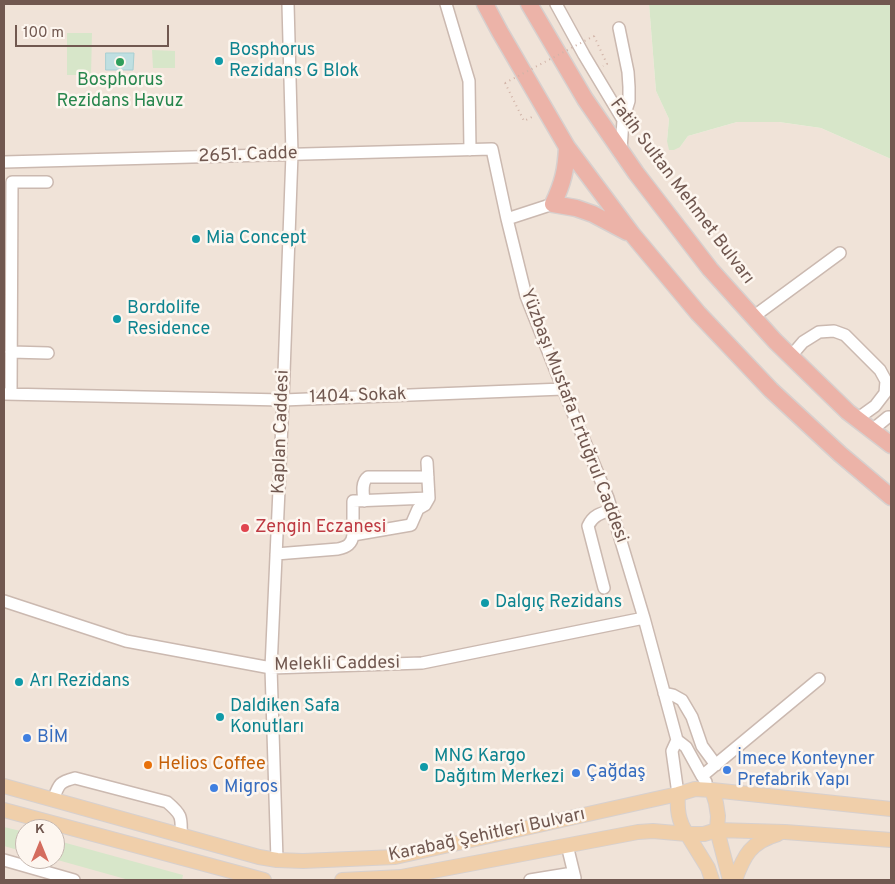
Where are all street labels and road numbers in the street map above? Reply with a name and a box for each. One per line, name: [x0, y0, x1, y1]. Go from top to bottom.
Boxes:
street label: Fatih Sultan Mehmet Bulvarı: [604, 95, 758, 289]
street label: 2651. Cadde: [198, 143, 298, 169]
street label: Yüzbaşı Mustafa Ertuğrul Caddesi: [514, 286, 632, 546]
street label: Kaplan Caddesi: [269, 369, 295, 495]
street label: 1404. Sokak: [309, 385, 407, 409]
street label: Melekli Caddesi: [274, 653, 400, 677]
street label: Karabağ Şehitleri Bulvarı: [387, 805, 587, 867]

